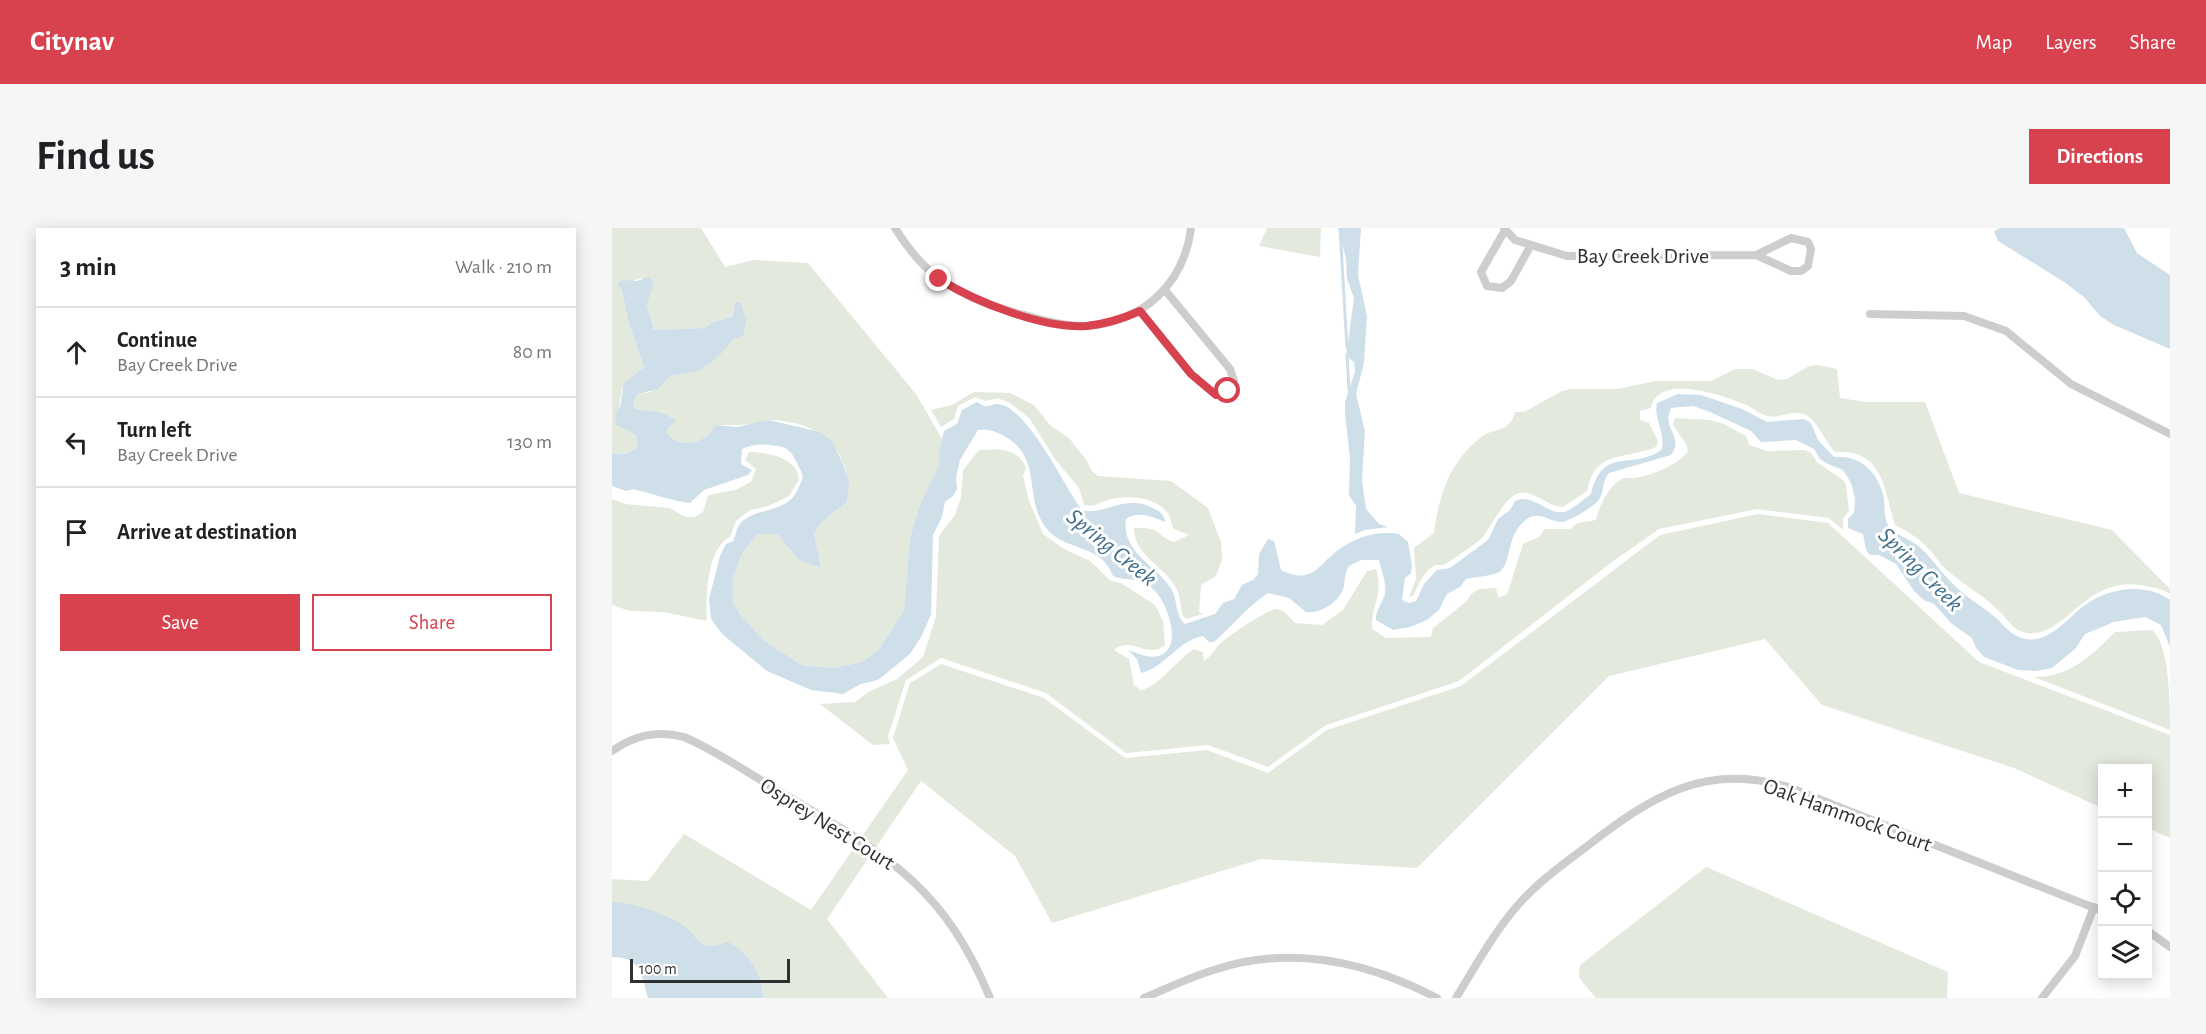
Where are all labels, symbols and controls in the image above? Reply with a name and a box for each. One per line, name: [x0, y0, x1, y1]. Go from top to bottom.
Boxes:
text: Citynav: [30, 28, 114, 56]
text: Map: [1976, 32, 2012, 53]
text: Layers: [2045, 32, 2096, 53]
text: Share: [2129, 32, 2176, 53]
button: Directions: [2029, 129, 2170, 184]
text: Find us: [36, 135, 155, 177]
street label: Bay Creek Drive: [1577, 245, 1709, 267]
text: 3 min: [60, 254, 117, 280]
text: Walk · 210 m: [455, 257, 552, 277]
route end: [925, 265, 951, 291]
text: Continue: [117, 329, 197, 351]
icon: ahead: [60, 336, 93, 369]
text: 80 m: [513, 342, 552, 362]
text: Bay Creek Drive: [117, 355, 237, 375]
route start: [1214, 377, 1240, 403]
text: Turn left: [117, 419, 191, 441]
icon: left: [60, 426, 93, 459]
text: 130 m: [507, 432, 552, 452]
text: Bay Creek Drive: [117, 445, 237, 465]
water label: Spring Creek: [1062, 504, 1161, 591]
icon: arrive: [60, 516, 93, 549]
text: Arrive at destination: [117, 521, 297, 543]
water label: Spring Creek: [1874, 523, 1967, 616]
button: Save: [60, 594, 300, 651]
button: Share: [312, 594, 552, 651]
map controls: [2098, 764, 2152, 980]
button: +: [2098, 764, 2152, 818]
street label: Osprey Nest Court: [756, 774, 899, 874]
street label: Oak Hammock Court: [1761, 774, 1935, 856]
button: −: [2098, 818, 2152, 872]
button: locate: [2098, 872, 2152, 926]
button: layers: [2098, 926, 2152, 980]
scale bar: [630, 956, 790, 984]
text: 100 m: [639, 961, 677, 977]

